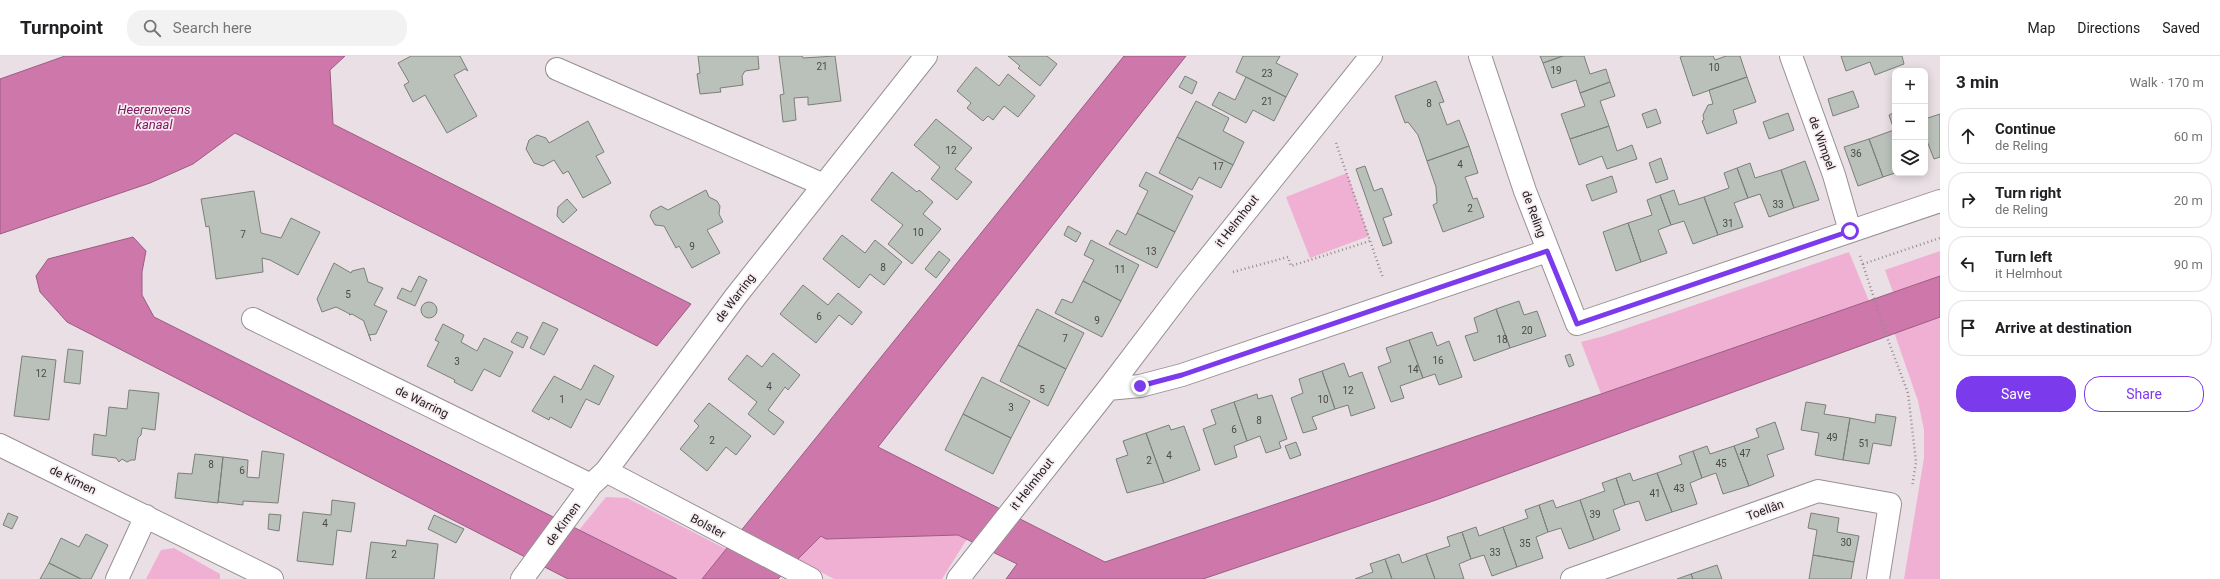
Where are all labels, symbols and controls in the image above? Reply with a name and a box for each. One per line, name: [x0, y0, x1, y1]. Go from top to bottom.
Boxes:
search box: [127, 10, 407, 46]
text: Turnpoint: [20, 16, 103, 39]
icon: search: [141, 17, 163, 39]
text: Search here: [173, 19, 252, 37]
text: Map: [2028, 20, 2055, 36]
text: Directions: [2077, 20, 2140, 36]
text: Saved: [2162, 20, 2200, 36]
house number: 21: [816, 61, 828, 72]
house number: 10: [1708, 62, 1720, 73]
house number: 19: [1550, 65, 1562, 76]
house number: 23: [1261, 68, 1273, 79]
map controls: [1892, 68, 1928, 176]
button: +: [1892, 68, 1928, 104]
text: 3 min: [1956, 72, 1999, 92]
text: Walk · 170 m: [2129, 75, 2204, 90]
house number: 21: [1261, 96, 1273, 107]
house number: 8: [1426, 98, 1432, 109]
water label: Heerenveens kanaal: [117, 102, 191, 132]
button: −: [1892, 104, 1928, 140]
street label: de Wimpel: [1806, 114, 1838, 172]
text: Continue: [1995, 120, 2056, 138]
icon: ahead: [1957, 125, 1979, 147]
text: 60 m: [2174, 129, 2203, 144]
text: de Reling: [1995, 138, 2048, 153]
button: layers: [1892, 140, 1928, 176]
house number: 12: [945, 145, 957, 156]
house number: 36: [1850, 148, 1862, 159]
house number: 4: [1457, 159, 1463, 170]
house number: 17: [1212, 161, 1224, 172]
text: Turn right: [1995, 184, 2061, 202]
street label: de Reling: [1519, 189, 1549, 239]
icon: right: [1957, 189, 1979, 211]
street label: it Helmhout: [1212, 192, 1262, 250]
text: 20 m: [2174, 193, 2203, 208]
house number: 33: [1772, 199, 1784, 210]
text: de Reling: [1995, 202, 2048, 217]
house number: 2: [1467, 203, 1473, 214]
house number: 31: [1722, 218, 1734, 229]
route start: [1841, 222, 1859, 240]
house number: 10: [912, 227, 924, 238]
house number: 7: [240, 229, 246, 240]
house number: 9: [689, 241, 695, 252]
house number: 13: [1145, 246, 1157, 257]
text: Turn left: [1995, 248, 2052, 266]
icon: left: [1957, 253, 1979, 275]
text: 90 m: [2174, 257, 2203, 272]
house number: 8: [880, 262, 886, 273]
house number: 11: [1114, 264, 1126, 275]
text: it Helmhout: [1995, 266, 2062, 281]
street label: de Warring: [712, 271, 758, 325]
house number: 5: [345, 289, 351, 300]
house number: 6: [816, 311, 822, 322]
house number: 9: [1094, 315, 1100, 326]
icon: arrive: [1957, 317, 1979, 339]
text: Arrive at destination: [1995, 319, 2132, 337]
house number: 20: [1521, 325, 1533, 336]
house number: 7: [1062, 333, 1068, 344]
house number: 18: [1496, 334, 1508, 345]
house number: 16: [1432, 355, 1444, 366]
house number: 3: [454, 356, 460, 367]
house number: 14: [1407, 364, 1419, 375]
house number: 12: [35, 368, 47, 379]
button: Save: [1956, 376, 2076, 412]
button: Share: [2084, 376, 2204, 412]
route end: [1131, 377, 1149, 395]
house number: 4: [766, 381, 772, 392]
street label: de Warring: [393, 383, 451, 421]
house number: 5: [1039, 384, 1045, 395]
house number: 12: [1342, 385, 1354, 396]
house number: 1: [559, 394, 565, 405]
house number: 10: [1317, 394, 1329, 405]
house number: 3: [1008, 402, 1014, 413]
house number: 8: [1256, 415, 1262, 426]
house number: 6: [1231, 424, 1237, 435]
house number: 49: [1826, 432, 1838, 443]
house number: 2: [709, 435, 715, 446]
house number: 51: [1858, 438, 1870, 449]
house number: 47: [1739, 448, 1751, 459]
house number: 4: [1166, 450, 1172, 461]
street label: it Helmhout: [1007, 455, 1057, 513]
house number: 2: [1146, 455, 1152, 466]
house number: 45: [1715, 458, 1727, 469]
house number: 8: [208, 459, 214, 470]
street label: de Kimen: [47, 463, 99, 497]
house number: 6: [239, 465, 245, 476]
house number: 43: [1673, 483, 1685, 494]
house number: 41: [1649, 488, 1661, 499]
street label: Toellân: [1744, 497, 1786, 523]
street label: de Kimen: [543, 500, 583, 548]
house number: 39: [1589, 509, 1601, 520]
street label: Bolster: [688, 511, 728, 541]
house number: 4: [322, 518, 328, 529]
house number: 30: [1840, 537, 1852, 548]
house number: 35: [1519, 538, 1531, 549]
house number: 33: [1489, 547, 1501, 558]
house number: 2: [391, 549, 397, 560]

